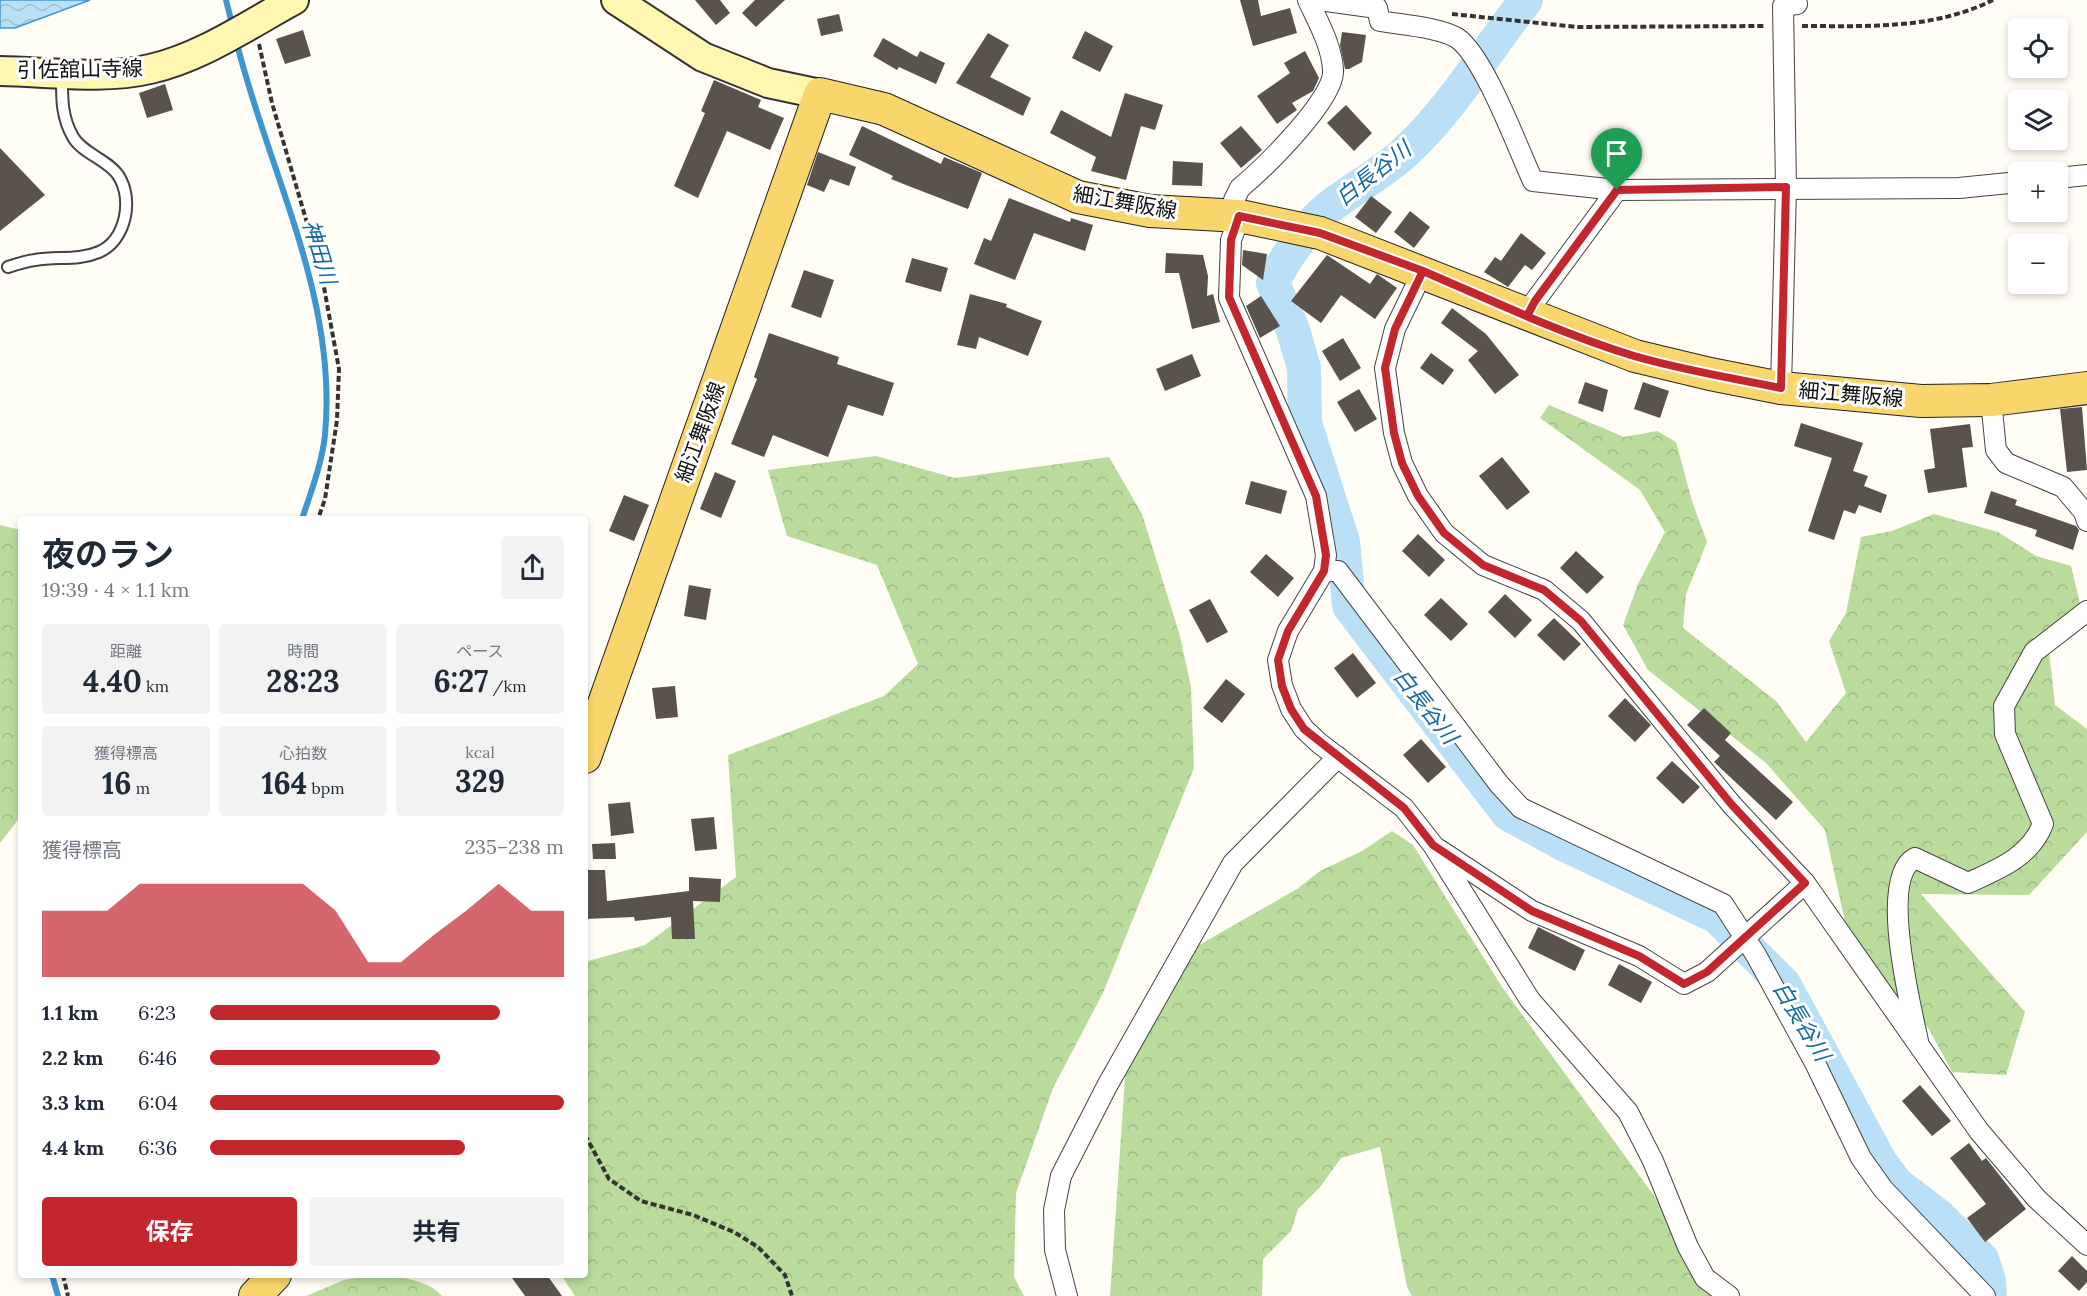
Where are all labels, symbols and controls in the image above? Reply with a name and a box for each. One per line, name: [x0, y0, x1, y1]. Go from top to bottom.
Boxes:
map controls: [2008, 18, 2068, 294]
button: locate: [2008, 18, 2068, 78]
street label: 引佐舘山寺線: [17, 54, 143, 84]
button: layers: [2008, 90, 2068, 150]
pin: [1591, 128, 1642, 190]
water label: 白長谷川: [1330, 134, 1418, 211]
icon: arrive: [1600, 137, 1633, 170]
button: +: [2008, 162, 2068, 222]
street label: 細江舞阪線: [1071, 180, 1179, 224]
water label: 神田川: [297, 216, 344, 290]
button: −: [2008, 234, 2068, 294]
street label: 細江舞阪線: [1798, 376, 1904, 412]
street label: 細江舞阪線: [669, 378, 731, 486]
text: 夜のラン: [42, 533, 174, 575]
button: share: [501, 536, 564, 599]
text: 19:39 · 4 × 1.1 km: [42, 577, 189, 602]
text: 距離: [110, 641, 142, 661]
text: 時間: [287, 641, 319, 661]
text: ペース: [456, 641, 504, 661]
text: 4.40: [83, 662, 142, 700]
text: 28:23: [266, 662, 340, 700]
text: 6:27: [434, 662, 488, 700]
water label: 白長谷川: [1388, 663, 1465, 751]
text: km: [142, 676, 169, 696]
text: /km: [488, 676, 526, 696]
text: kcal: [465, 742, 495, 762]
text: 獲得標高: [94, 743, 158, 763]
text: 心拍数: [279, 743, 327, 763]
text: 329: [455, 762, 505, 800]
text: 16: [102, 764, 131, 802]
text: 164: [261, 764, 307, 802]
text: m: [131, 778, 150, 798]
text: bpm: [307, 778, 345, 798]
text: 235–238 m: [464, 834, 564, 859]
text: 獲得標高: [42, 837, 122, 862]
water label: 白長谷川: [1767, 976, 1838, 1068]
text: 1.1 km: [42, 1000, 98, 1025]
text: 6:23: [138, 1000, 176, 1025]
text: 2.2 km: [42, 1045, 104, 1070]
text: 6:46: [138, 1045, 177, 1070]
text: 3.3 km: [42, 1090, 105, 1115]
text: 6:04: [138, 1090, 178, 1115]
text: 4.4 km: [42, 1135, 104, 1160]
text: 6:36: [138, 1135, 177, 1160]
button: 保存: [42, 1197, 297, 1266]
button: 共有: [309, 1197, 564, 1266]

